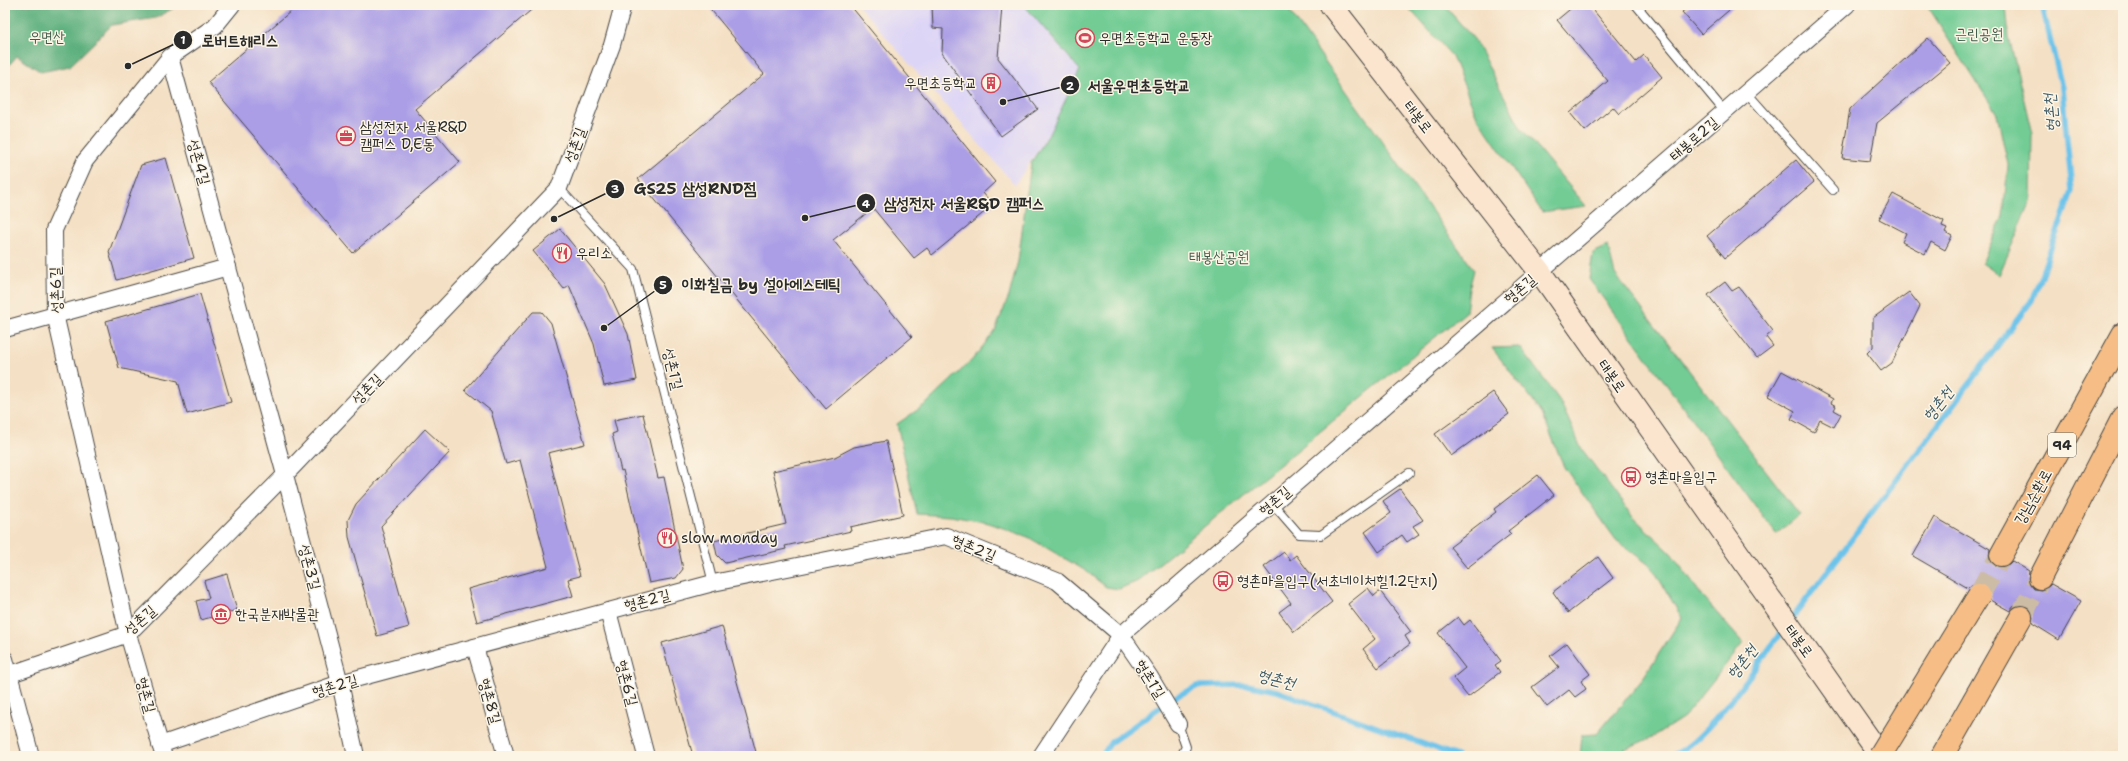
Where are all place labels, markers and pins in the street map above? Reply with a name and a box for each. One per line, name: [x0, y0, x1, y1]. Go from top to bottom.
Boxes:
callout: 로버트해리스: [173, 26, 287, 54]
sports icon: 우면초등학교 운동장: [1074, 27, 1096, 49]
place label: 우면초등학교 운동장: [1099, 28, 1213, 48]
callout: 서울우면초등학교: [1060, 71, 1199, 99]
building icon: 우면초등학교: [980, 72, 1002, 94]
place label: 우면초등학교: [905, 73, 977, 93]
place label: 삼성전자 서울R&D 캠퍼스 D,E동: [360, 117, 467, 154]
office icon: 삼성전자 서울R&D 캠퍼스 D,E동: [335, 125, 357, 147]
callout: GS25 삼성RND점: [605, 175, 764, 203]
callout: 삼성전자 서울R&D 캠퍼스: [856, 189, 1053, 217]
restaurant icon: 우리소: [551, 242, 573, 264]
place label: 우리소: [576, 243, 612, 263]
callout: 이화칠금 by 설아에스테틱: [653, 271, 848, 299]
bus stop icon: 형촌마을입구: [1620, 466, 1642, 488]
place label: 형촌마을입구: [1645, 467, 1717, 487]
restaurant icon: slow monday: [656, 527, 678, 549]
place label: slow monday: [681, 528, 778, 548]
bus stop icon: 형촌마을입구(서초네이처힐1.2단지): [1212, 570, 1234, 592]
place label: 형촌마을입구(서초네이처힐1.2단지): [1237, 571, 1438, 591]
museum icon: 한국분재박물관: [210, 603, 232, 625]
place label: 한국분재박물관: [235, 604, 320, 624]

